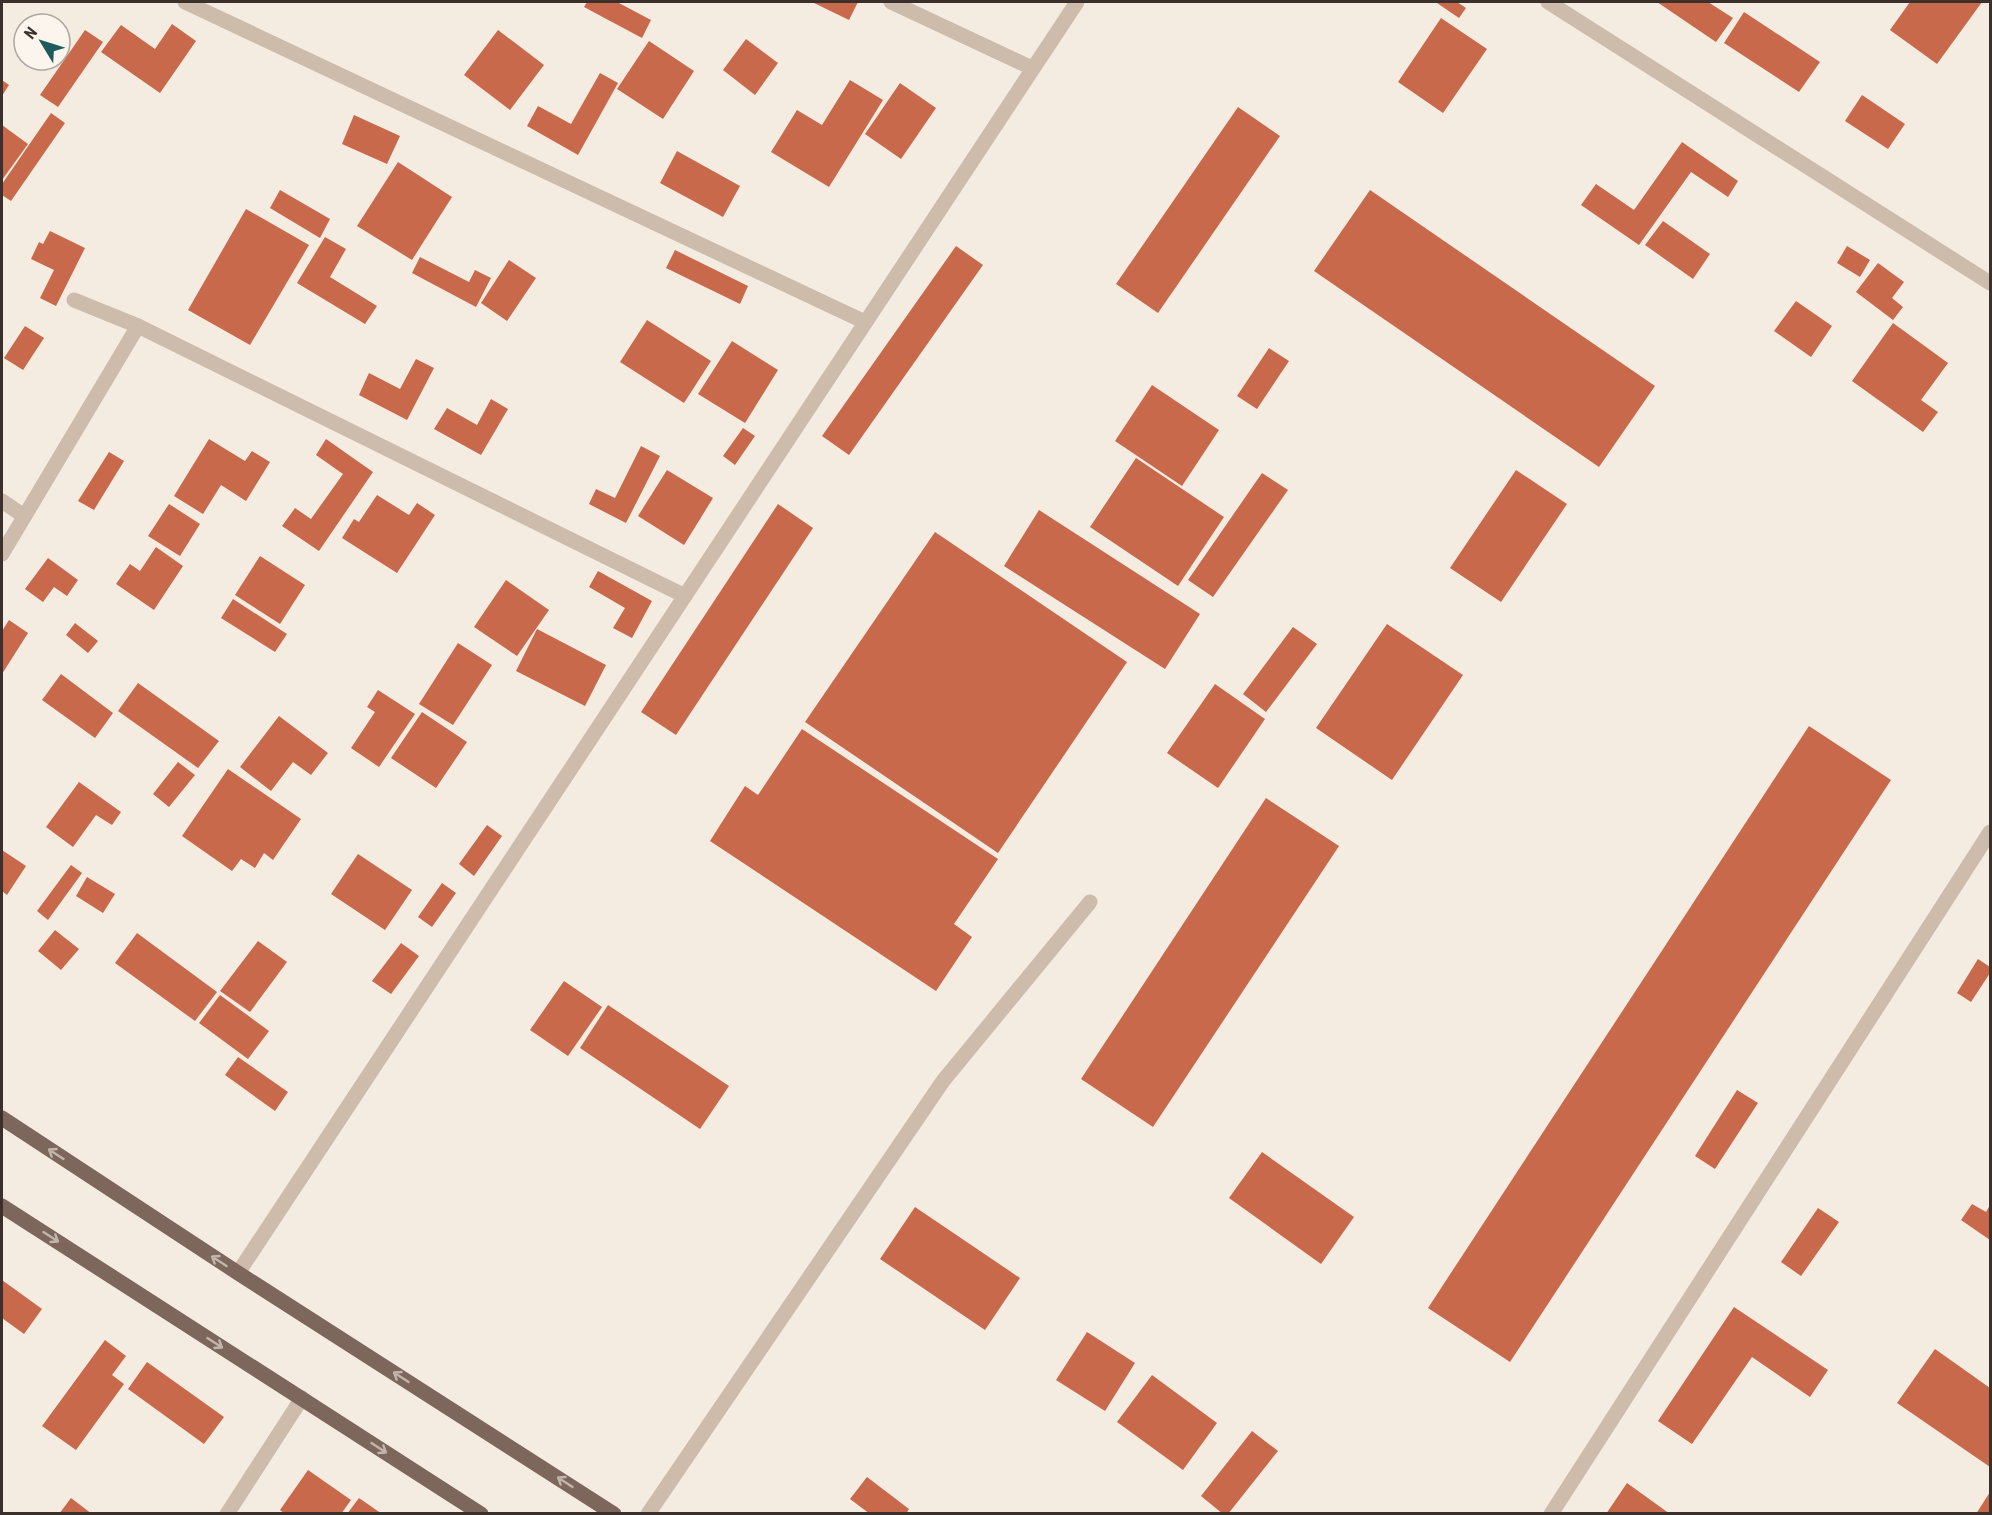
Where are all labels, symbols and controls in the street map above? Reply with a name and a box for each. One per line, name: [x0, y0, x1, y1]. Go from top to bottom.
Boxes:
north arrow: [12, 12, 72, 72]
text: N: [20, 23, 41, 43]
one-way arrow: [47, 1147, 64, 1160]
one-way arrow: [42, 1232, 59, 1244]
one-way arrow: [210, 1254, 227, 1267]
one-way arrow: [206, 1337, 223, 1349]
one-way arrow: [393, 1371, 409, 1383]
one-way arrow: [370, 1442, 387, 1454]
one-way arrow: [557, 1476, 574, 1488]

